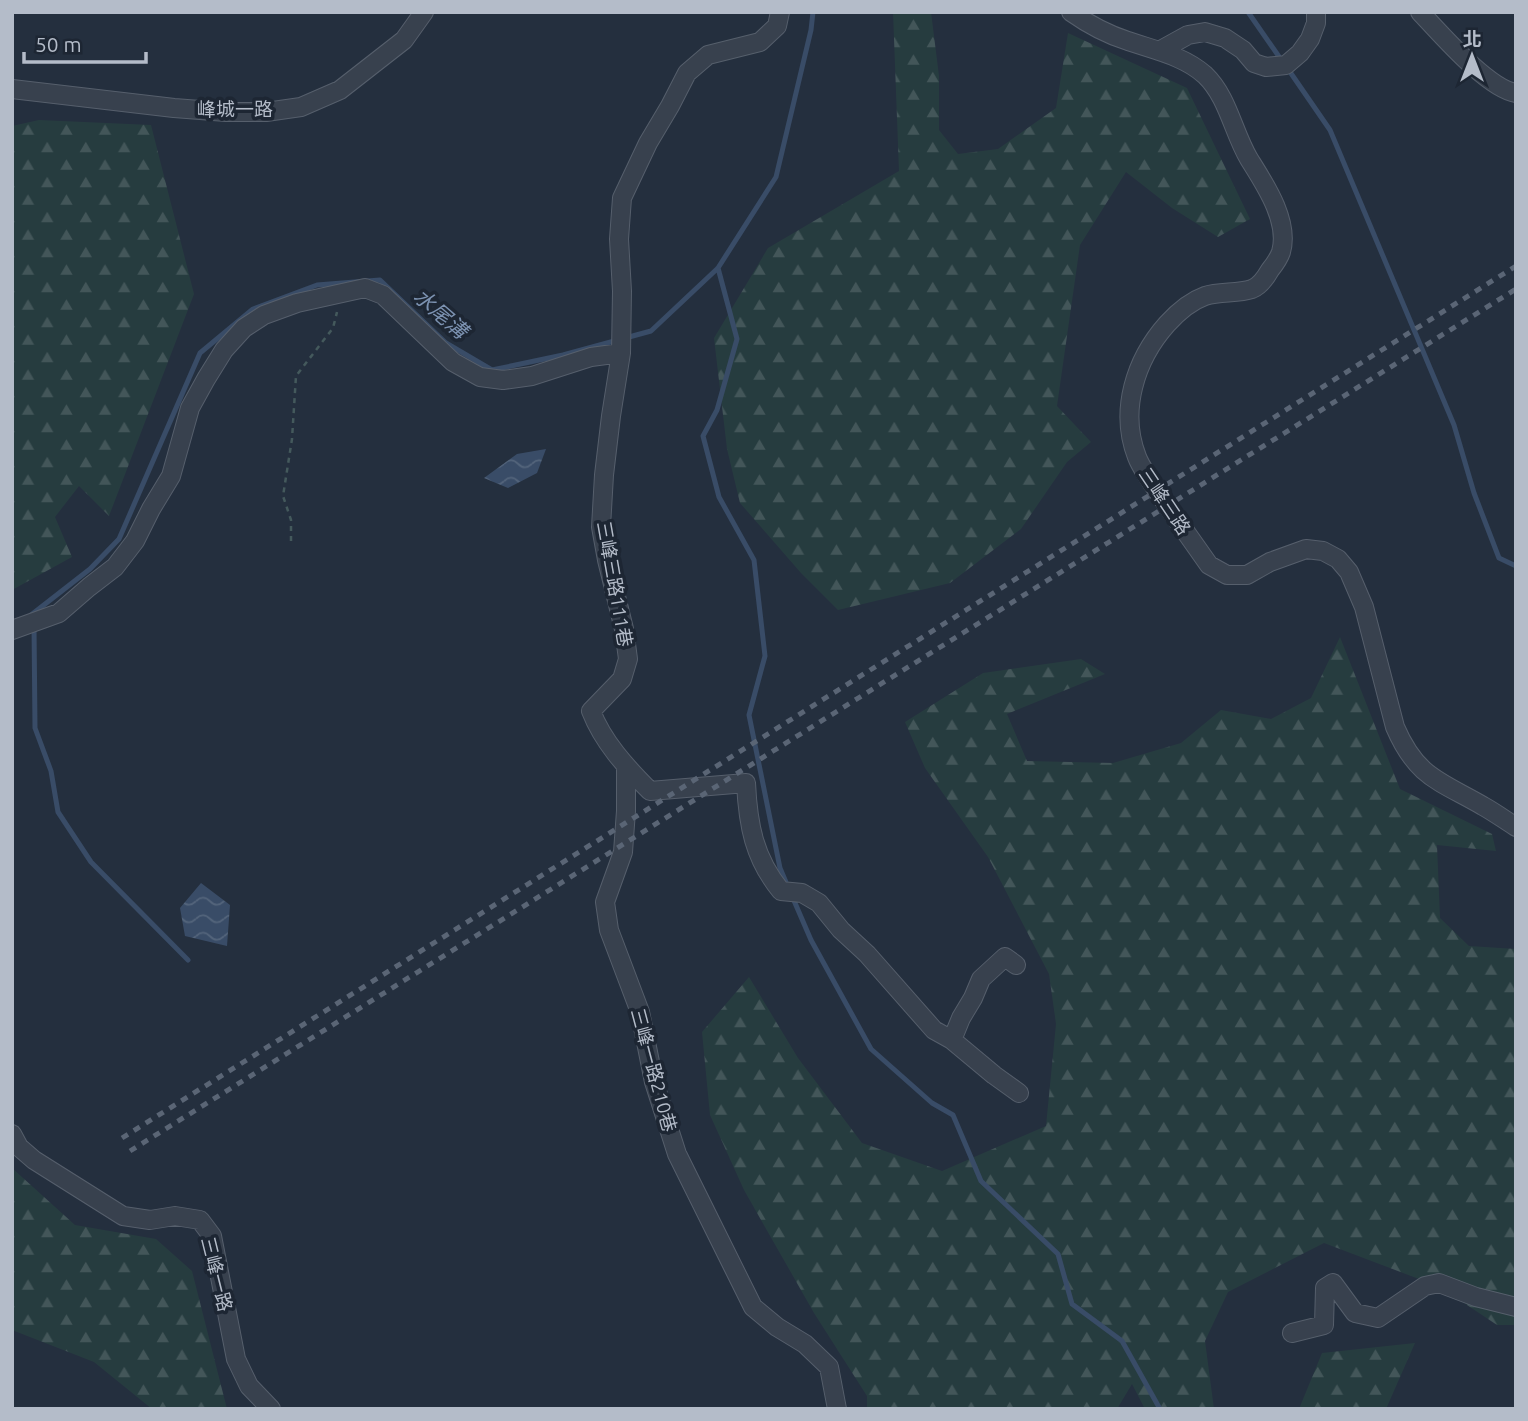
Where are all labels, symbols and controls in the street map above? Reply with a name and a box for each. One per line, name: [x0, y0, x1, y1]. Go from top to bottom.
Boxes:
scale bar: [24, 21, 147, 65]
north arrow: [1437, 21, 1507, 91]
text: 北: [1462, 28, 1482, 50]
text: 50 m: [35, 32, 82, 56]
street label: 峰城一路: [197, 98, 273, 120]
water label: 水尾溝: [409, 283, 475, 345]
street label: 三峰三路: [1135, 463, 1195, 539]
street label: 三峰三路111巷: [593, 519, 637, 649]
street label: 三峰一路210巷: [627, 1006, 681, 1134]
street label: 三峰一路: [197, 1234, 237, 1314]

